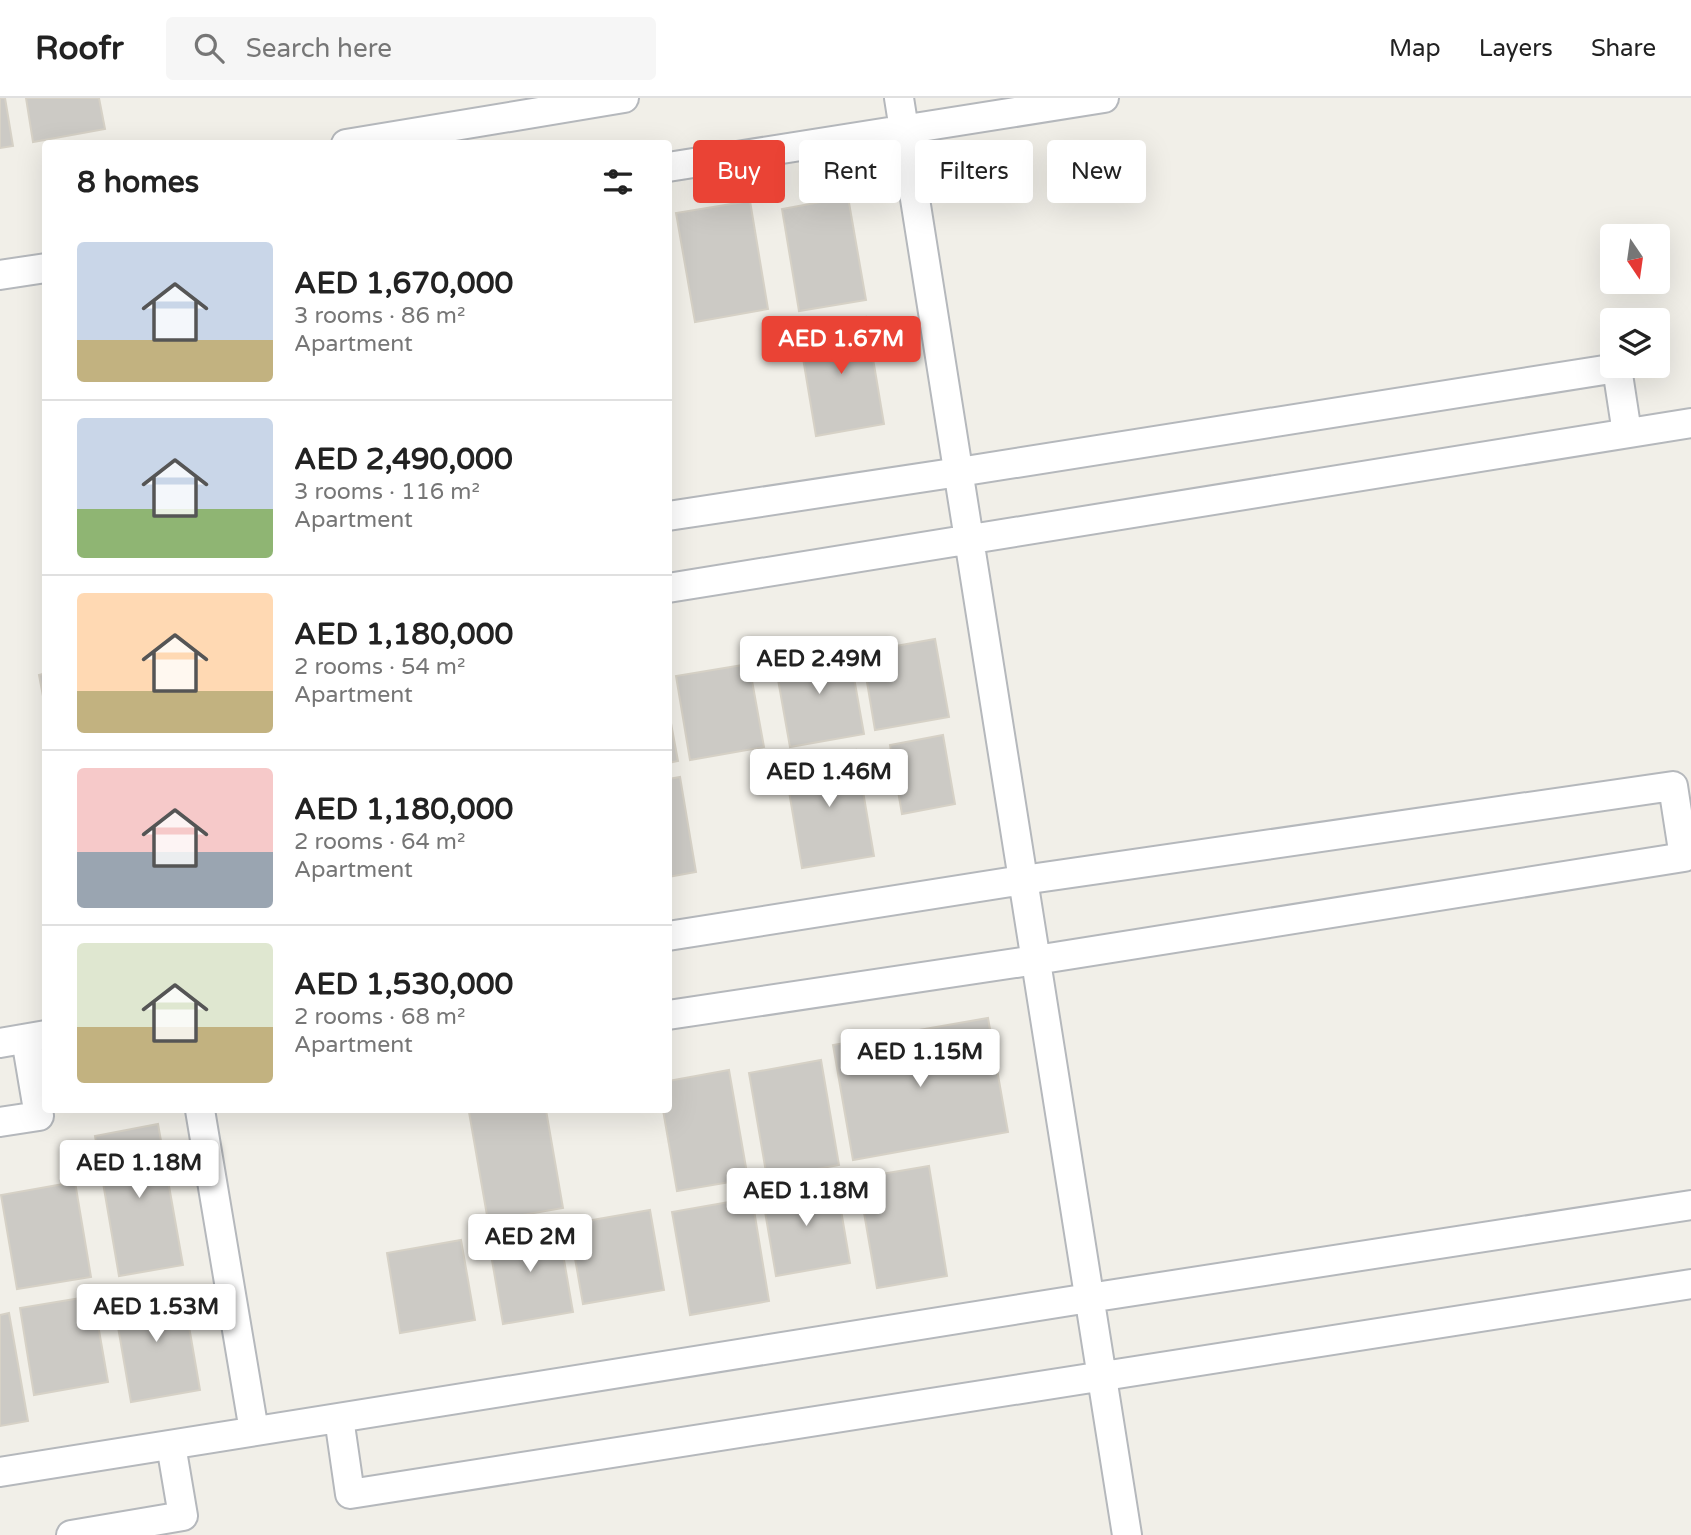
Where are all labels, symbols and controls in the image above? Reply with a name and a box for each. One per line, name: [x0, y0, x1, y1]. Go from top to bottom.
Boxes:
search box: [166, 17, 656, 80]
text: Roofr: [35, 29, 124, 68]
icon: search: [190, 29, 228, 67]
text: Search here: [246, 33, 392, 64]
text: Map: [1389, 34, 1441, 63]
text: Layers: [1479, 34, 1553, 63]
text: Share: [1591, 34, 1656, 63]
chip: Buy: [693, 140, 785, 203]
chip: Rent: [799, 140, 901, 203]
chip: Filters: [915, 140, 1033, 203]
chip: New: [1047, 140, 1146, 203]
icon: filters: [599, 163, 637, 201]
text: 8 homes: [77, 164, 199, 201]
north arrow: [1600, 224, 1670, 294]
map controls: [1600, 224, 1670, 378]
text: AED 1,670,000: [294, 265, 513, 302]
icon: home: [133, 270, 217, 354]
text: 3 rooms · 86 m²: [294, 302, 465, 330]
button: layers: [1600, 308, 1670, 378]
pin: AED 1.67M: [761, 316, 921, 376]
text: AED 1.67M: [778, 325, 904, 353]
text: Apartment: [294, 330, 413, 358]
text: AED 2,490,000: [294, 441, 513, 478]
icon: home: [133, 446, 217, 530]
text: 3 rooms · 116 m²: [294, 478, 480, 506]
text: Apartment: [294, 506, 413, 534]
text: AED 1,180,000: [294, 616, 513, 653]
icon: home: [133, 621, 217, 705]
pin: AED 2.49M: [739, 636, 899, 696]
text: AED 2.49M: [756, 645, 882, 673]
text: 2 rooms · 54 m²: [294, 653, 465, 681]
text: Apartment: [294, 681, 413, 709]
pin: AED 1.46M: [749, 750, 909, 809]
text: AED 1.46M: [766, 758, 892, 786]
text: AED 1,180,000: [294, 791, 513, 828]
icon: home: [133, 796, 217, 880]
text: 2 rooms · 64 m²: [294, 828, 465, 856]
text: Apartment: [294, 856, 413, 884]
text: AED 1,530,000: [294, 966, 513, 1003]
icon: home: [133, 971, 217, 1055]
text: 2 rooms · 68 m²: [294, 1003, 465, 1031]
pin: AED 1.15M: [840, 1030, 1000, 1089]
text: Apartment: [294, 1031, 413, 1059]
text: AED 1.15M: [857, 1038, 983, 1066]
pin: AED 1.18M: [59, 1140, 219, 1200]
text: AED 1.18M: [76, 1149, 202, 1177]
pin: AED 1.18M: [726, 1168, 886, 1228]
text: AED 1.18M: [743, 1177, 869, 1205]
pin: AED 2M: [473, 1214, 587, 1274]
text: AED 2M: [484, 1223, 576, 1251]
pin: AED 1.53M: [76, 1284, 236, 1344]
text: AED 1.53M: [93, 1293, 219, 1321]

